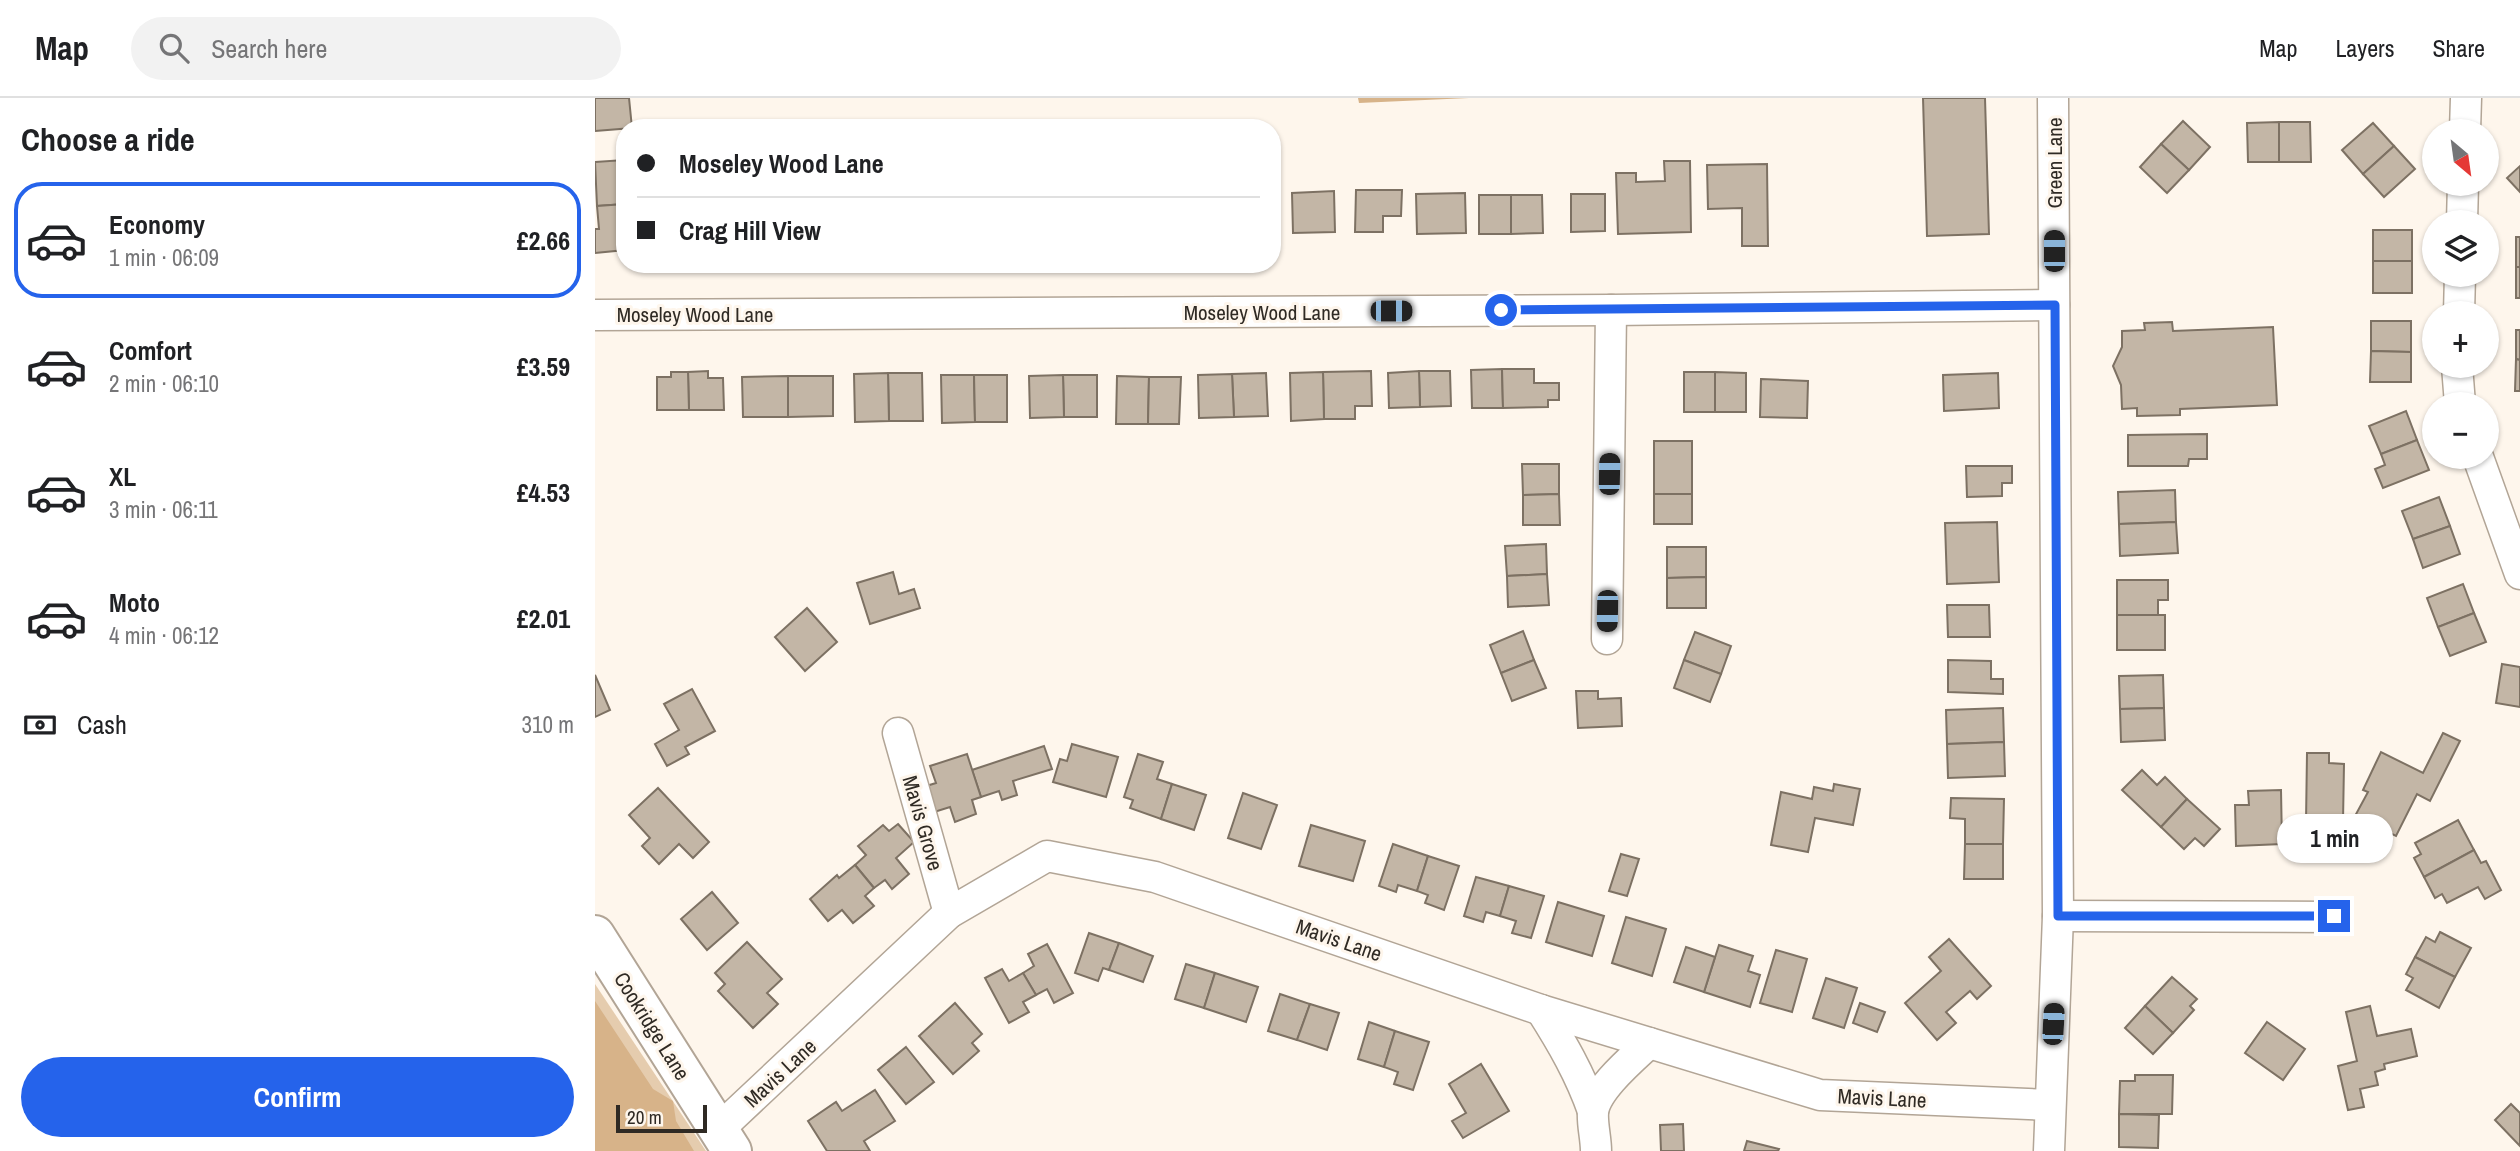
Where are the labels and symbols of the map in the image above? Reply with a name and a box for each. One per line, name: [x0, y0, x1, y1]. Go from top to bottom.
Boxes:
street label: Green Lane: [2040, 118, 2069, 208]
north arrow: [2422, 119, 2499, 196]
car: [2044, 230, 2065, 272]
route start: [1485, 294, 1517, 326]
street label: Moseley Wood Lane: [1184, 298, 1340, 327]
street label: Moseley Wood Lane: [617, 300, 773, 329]
car: [1371, 301, 1413, 322]
car: [1599, 453, 1620, 495]
car: [1597, 590, 1618, 632]
street label: Mavis Grove: [896, 772, 950, 874]
callout: 1 min: [2276, 814, 2392, 864]
route end: [2318, 900, 2350, 932]
street label: Mavis Lane: [1292, 912, 1386, 968]
street label: Cookridge Lane: [607, 966, 697, 1086]
car: [2042, 1002, 2065, 1046]
street label: Mavis Lane: [738, 1032, 822, 1114]
street label: Mavis Lane: [1837, 1081, 1927, 1115]
scale bar: [616, 1102, 707, 1134]

